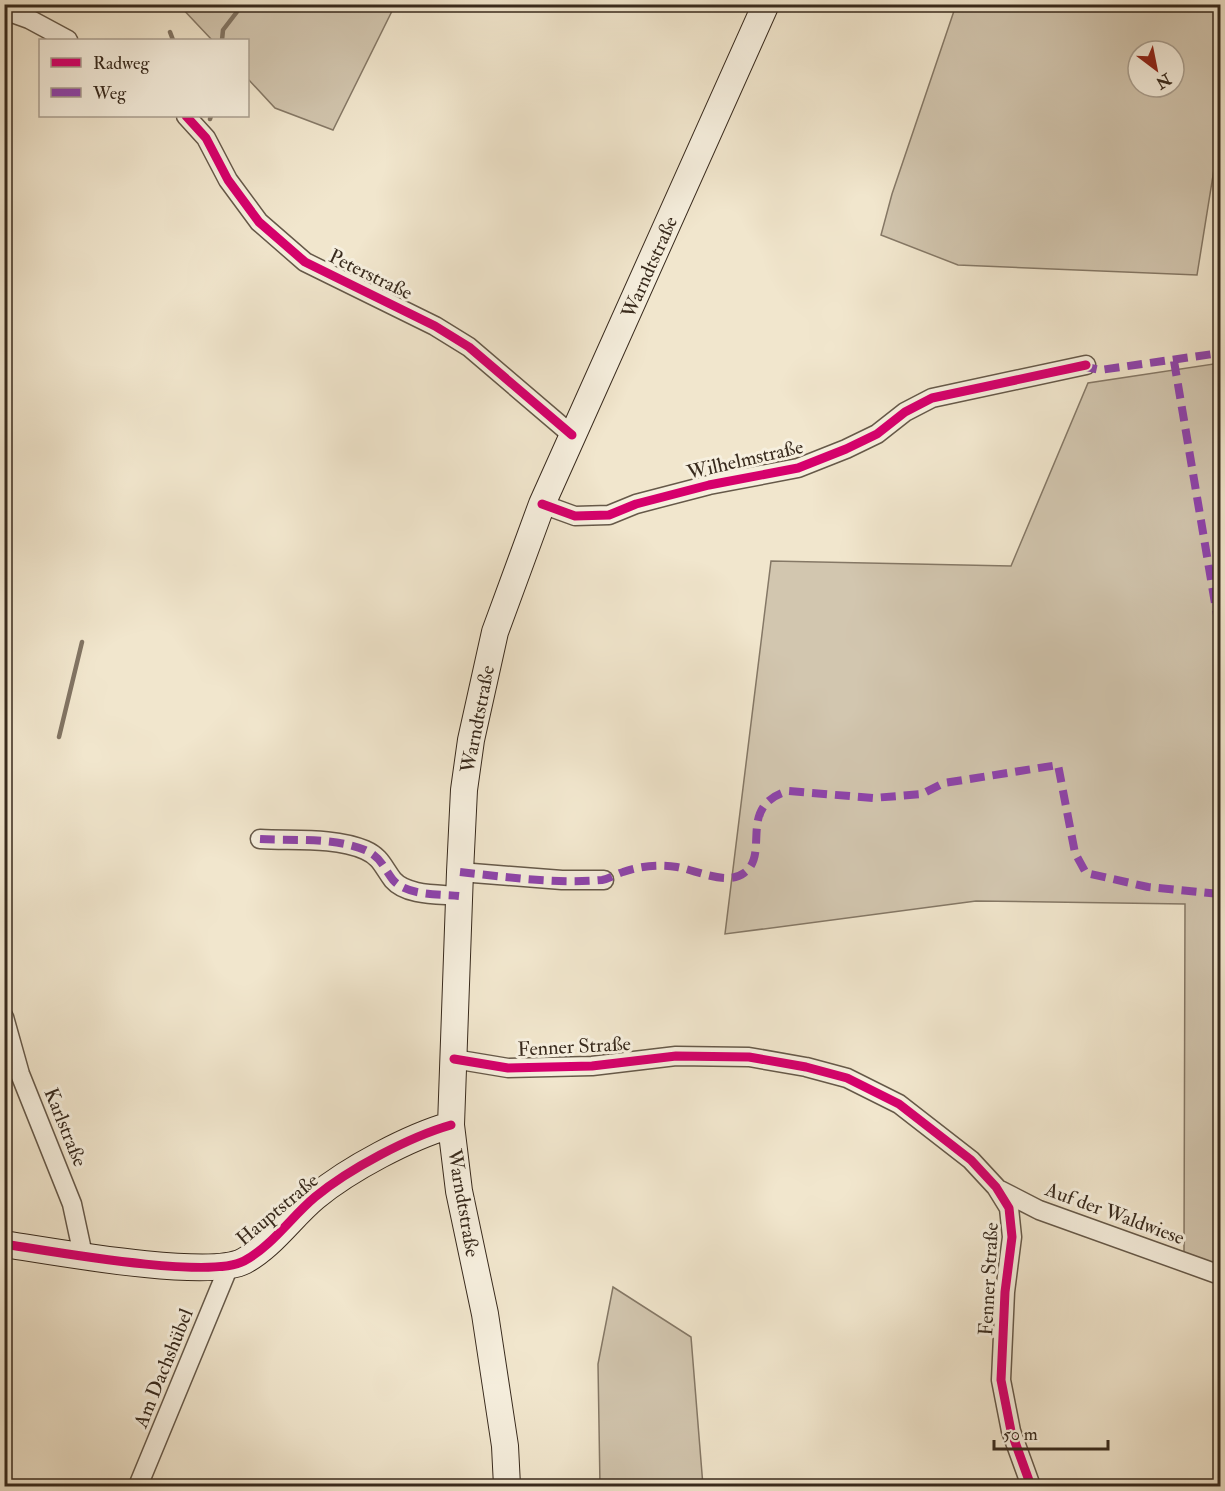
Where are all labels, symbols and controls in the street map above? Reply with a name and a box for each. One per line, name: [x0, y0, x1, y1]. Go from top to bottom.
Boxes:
legend: [39, 39, 249, 117]
north arrow: [1126, 39, 1186, 99]
text: Radweg: [93, 52, 151, 75]
text: N: [1151, 68, 1176, 94]
text: Weg: [92, 82, 127, 105]
street label: Warndtstraße: [615, 212, 683, 323]
street label: Peterstraße: [325, 243, 417, 305]
street label: Wilhelmstraße: [684, 434, 806, 485]
street label: Warndtstraße: [455, 663, 500, 776]
street label: Fenner Straße: [517, 1031, 631, 1062]
street label: Karlstraße: [38, 1084, 93, 1170]
street label: Warndtstraße: [442, 1146, 485, 1259]
street label: Hauptstraße: [231, 1168, 324, 1252]
street label: Auf der Waldwiese: [1041, 1176, 1188, 1250]
street label: Fenner Straße: [973, 1222, 1004, 1336]
street label: Am Dachshübel: [128, 1305, 199, 1432]
scale bar: [994, 1413, 1108, 1451]
text: 50 m: [1003, 1423, 1038, 1446]

